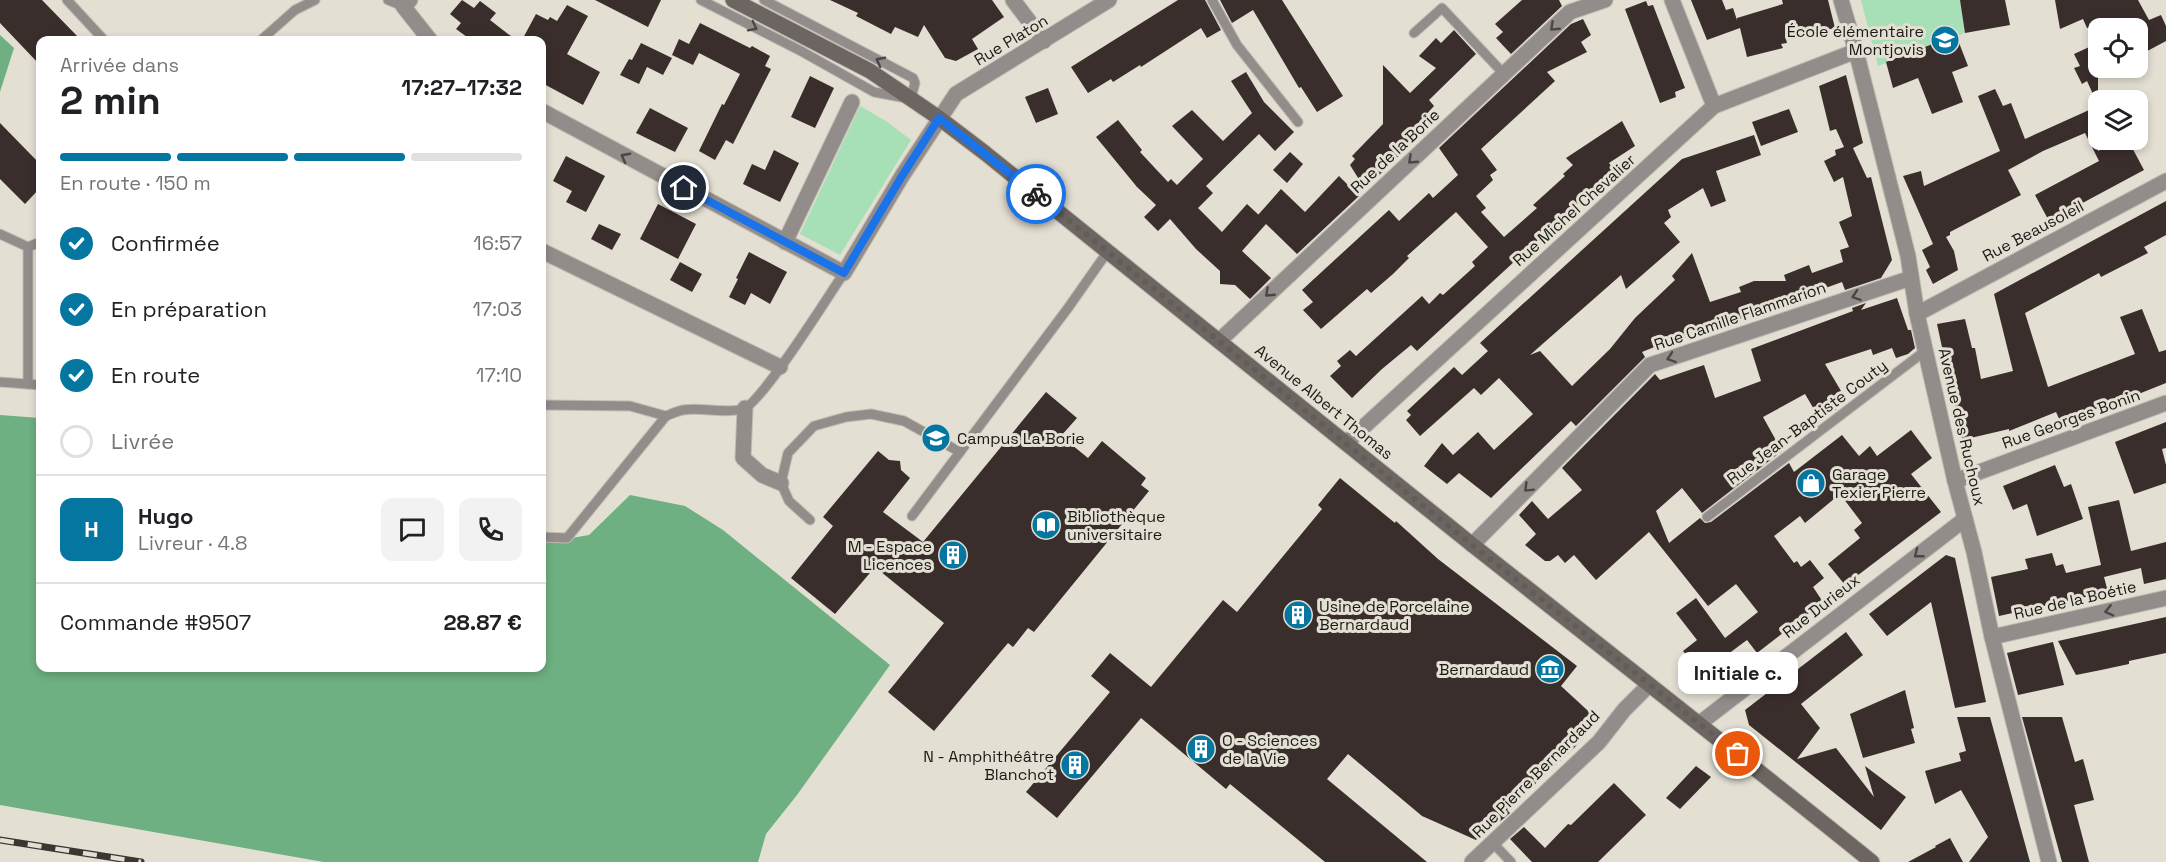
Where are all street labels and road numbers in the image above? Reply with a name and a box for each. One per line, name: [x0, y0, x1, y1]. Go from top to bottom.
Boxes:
street label: Rue Platon: [970, 10, 1052, 70]
street label: Rue de la Borie: [1346, 104, 1444, 198]
street label: Rue Michel Chevalier: [1508, 149, 1640, 271]
street label: Rue Beausoleil: [1979, 195, 2087, 267]
street label: Rue Camille Flammarion: [1651, 277, 1829, 355]
street label: Avenue Albert Thomas: [1251, 340, 1397, 464]
street label: Avenue des Ruchoux: [1934, 346, 1990, 508]
street label: Rue Jean-Baptiste Couty: [1723, 355, 1891, 489]
street label: Rue Georges Bonin: [1999, 384, 2143, 454]
street label: Rue Durieux: [1778, 569, 1864, 643]
street label: Rue de la Boétie: [2012, 576, 2138, 624]
street label: Rue Pierre Bernardaud: [1468, 706, 1604, 842]

